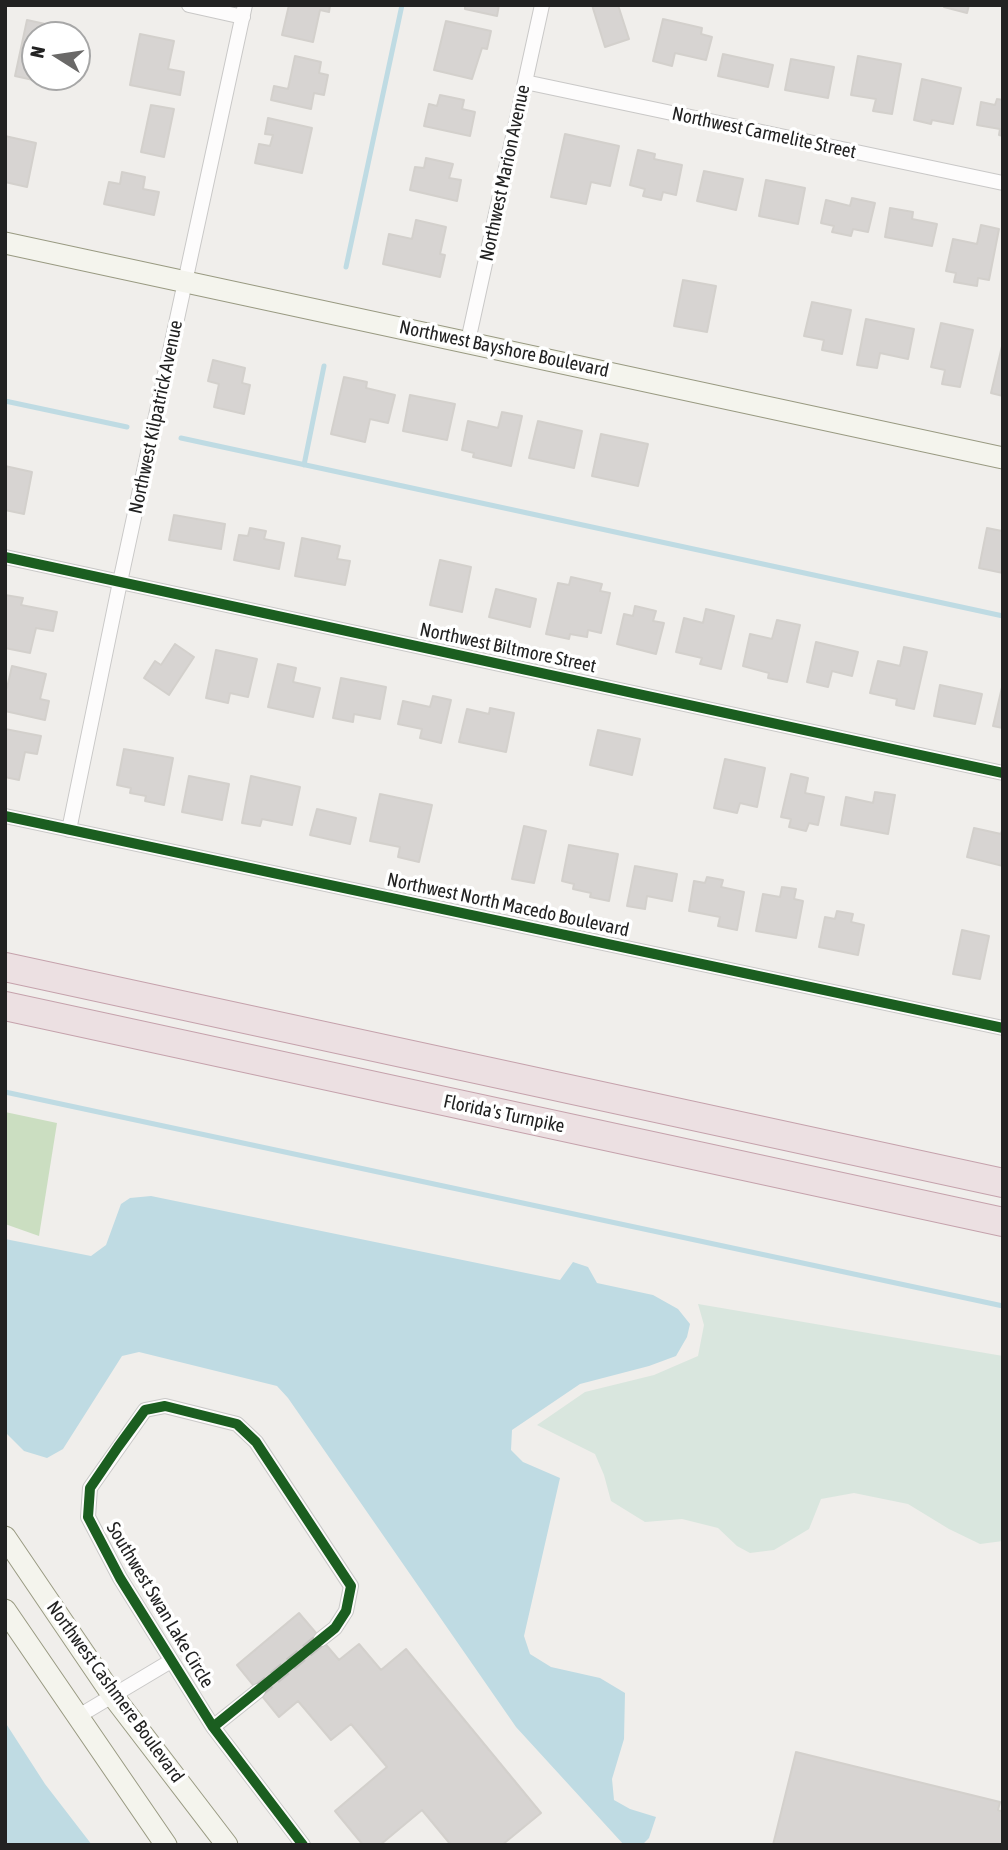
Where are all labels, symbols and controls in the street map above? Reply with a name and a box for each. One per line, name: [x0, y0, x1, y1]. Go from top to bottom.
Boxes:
north arrow: [21, 21, 91, 91]
text: N: [25, 44, 49, 60]
street label: Northwest Marion Avenue: [475, 83, 535, 263]
street label: Northwest Carmelite Street: [670, 102, 858, 164]
street label: Northwest Bayshore Boulevard: [397, 316, 611, 382]
street label: Northwest Kilpatrick Avenue: [124, 318, 188, 516]
street label: Northwest Biltmore Street: [418, 618, 598, 678]
street label: Northwest North Macedo Boulevard: [385, 868, 631, 942]
street label: Florida's Turnpike: [441, 1090, 567, 1138]
street label: Southwest Swan Lake Circle: [101, 1518, 219, 1692]
street label: Northwest Cashmere Boulevard: [41, 1597, 189, 1787]

